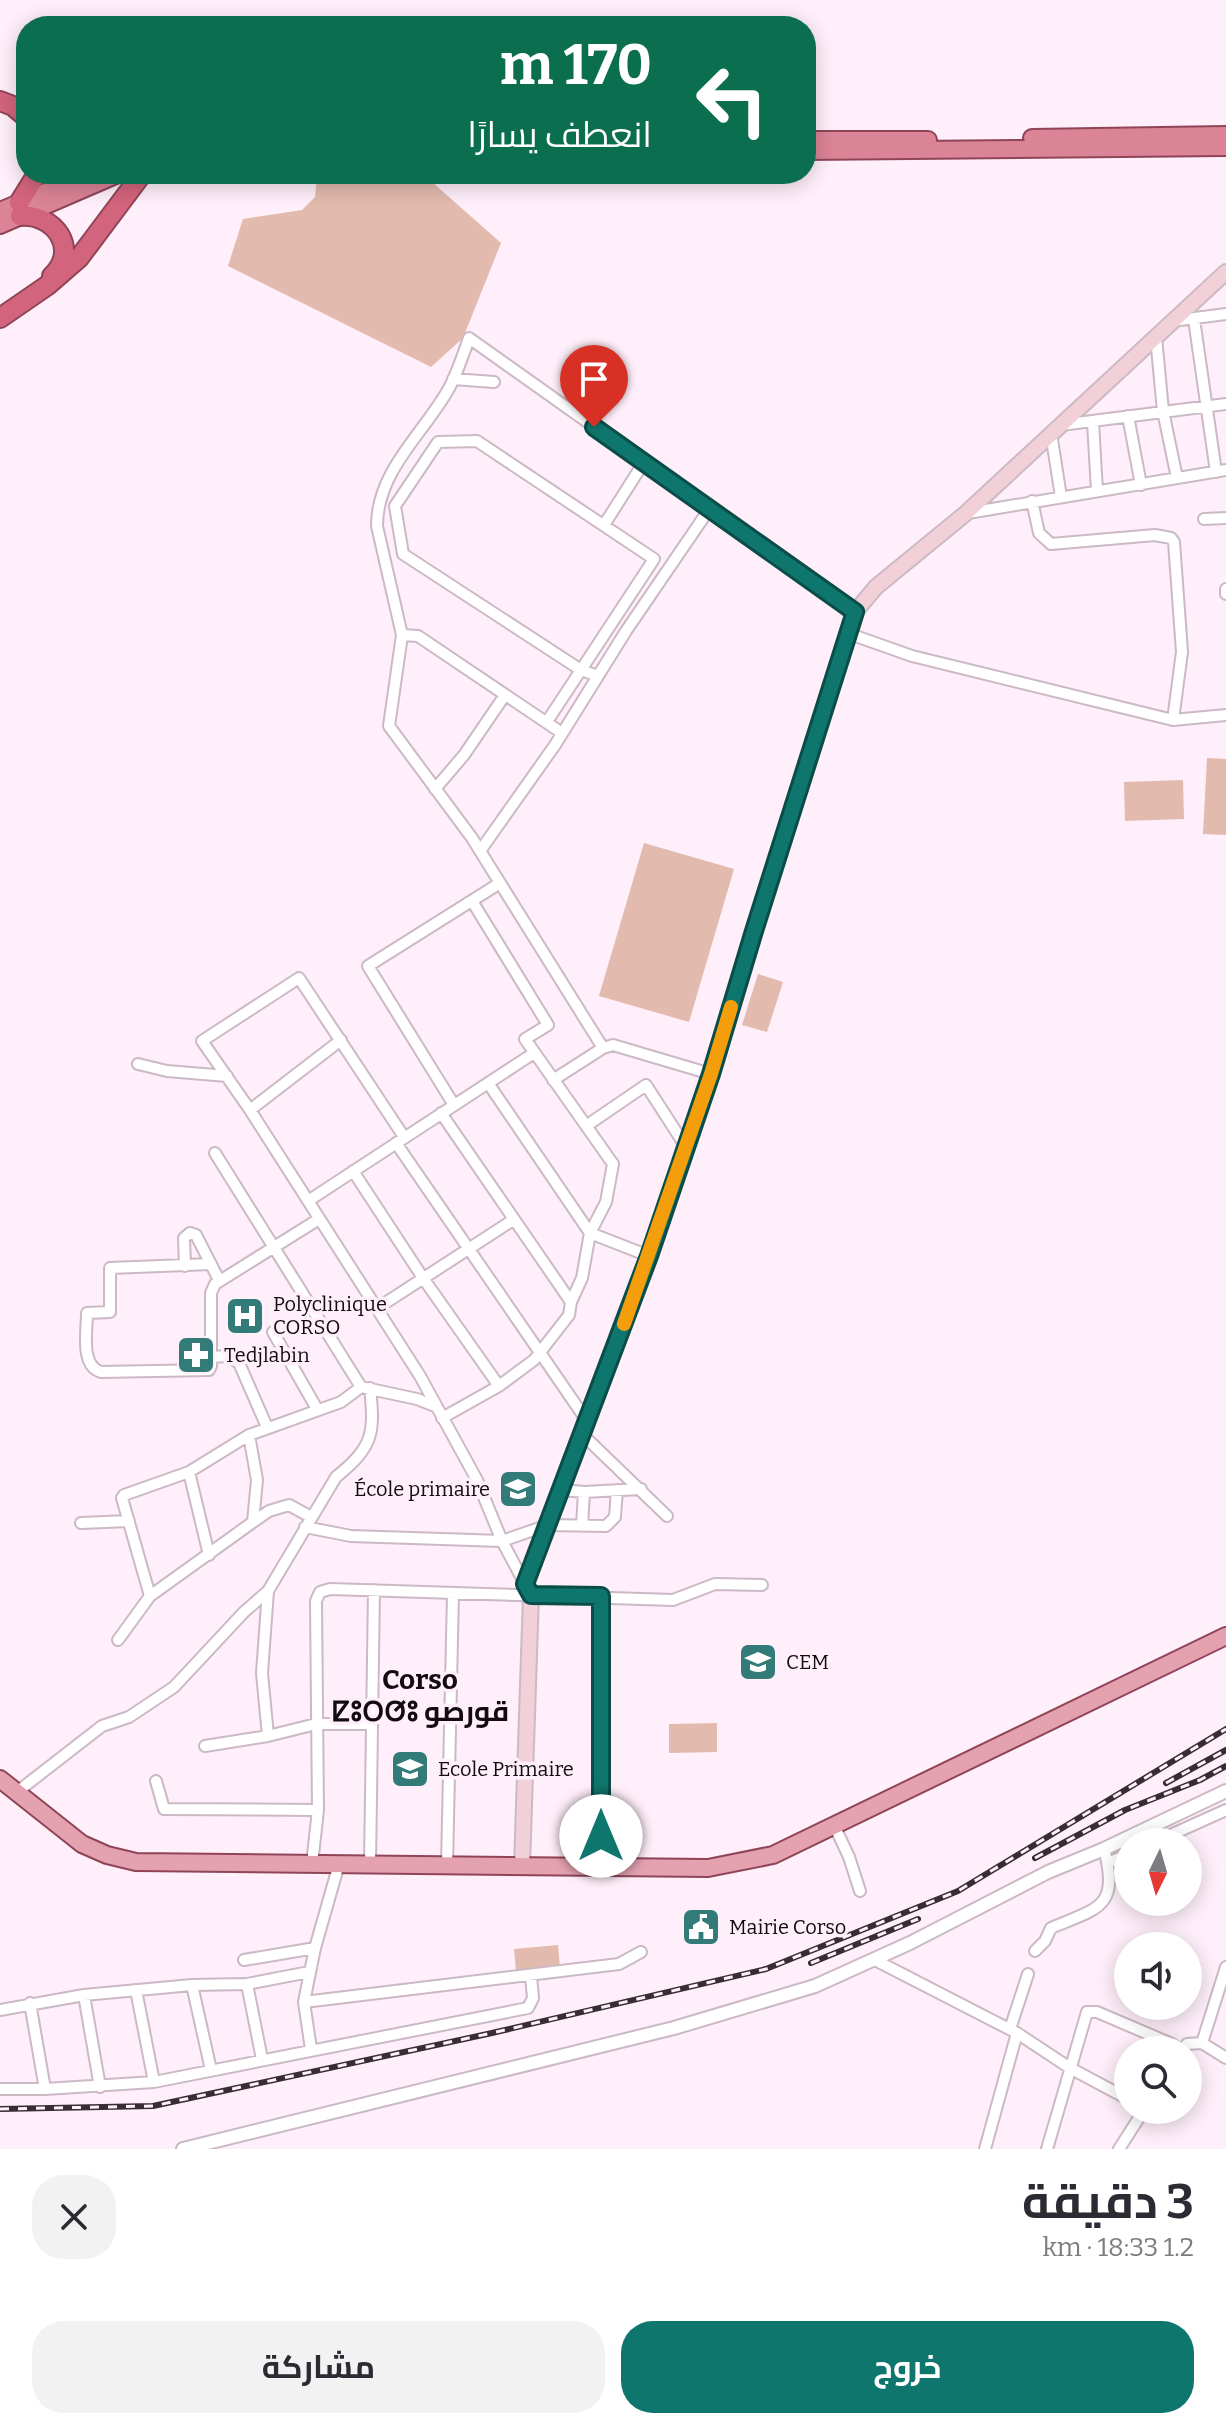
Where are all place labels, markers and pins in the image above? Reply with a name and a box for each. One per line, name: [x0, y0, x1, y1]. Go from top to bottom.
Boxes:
pin: [560, 345, 628, 427]
place label: Polyclinique CORSO: [273, 1292, 387, 1339]
hospital icon: Polyclinique CORSO: [224, 1295, 266, 1337]
pharmacy icon: Tedjlabin: [175, 1334, 217, 1376]
place label: Tedjlabin: [224, 1343, 310, 1368]
school or university icon: École primaire: [497, 1468, 539, 1510]
place label: École primaire: [354, 1477, 490, 1501]
school or university icon: CEM: [737, 1641, 779, 1683]
place label: CEM: [786, 1650, 829, 1674]
school or university icon: Ecole Primaire: [389, 1748, 431, 1790]
place label: Ecole Primaire: [438, 1757, 574, 1781]
public building icon: Mairie Corso: [680, 1906, 722, 1948]
place label: Mairie Corso: [729, 1915, 846, 1939]

